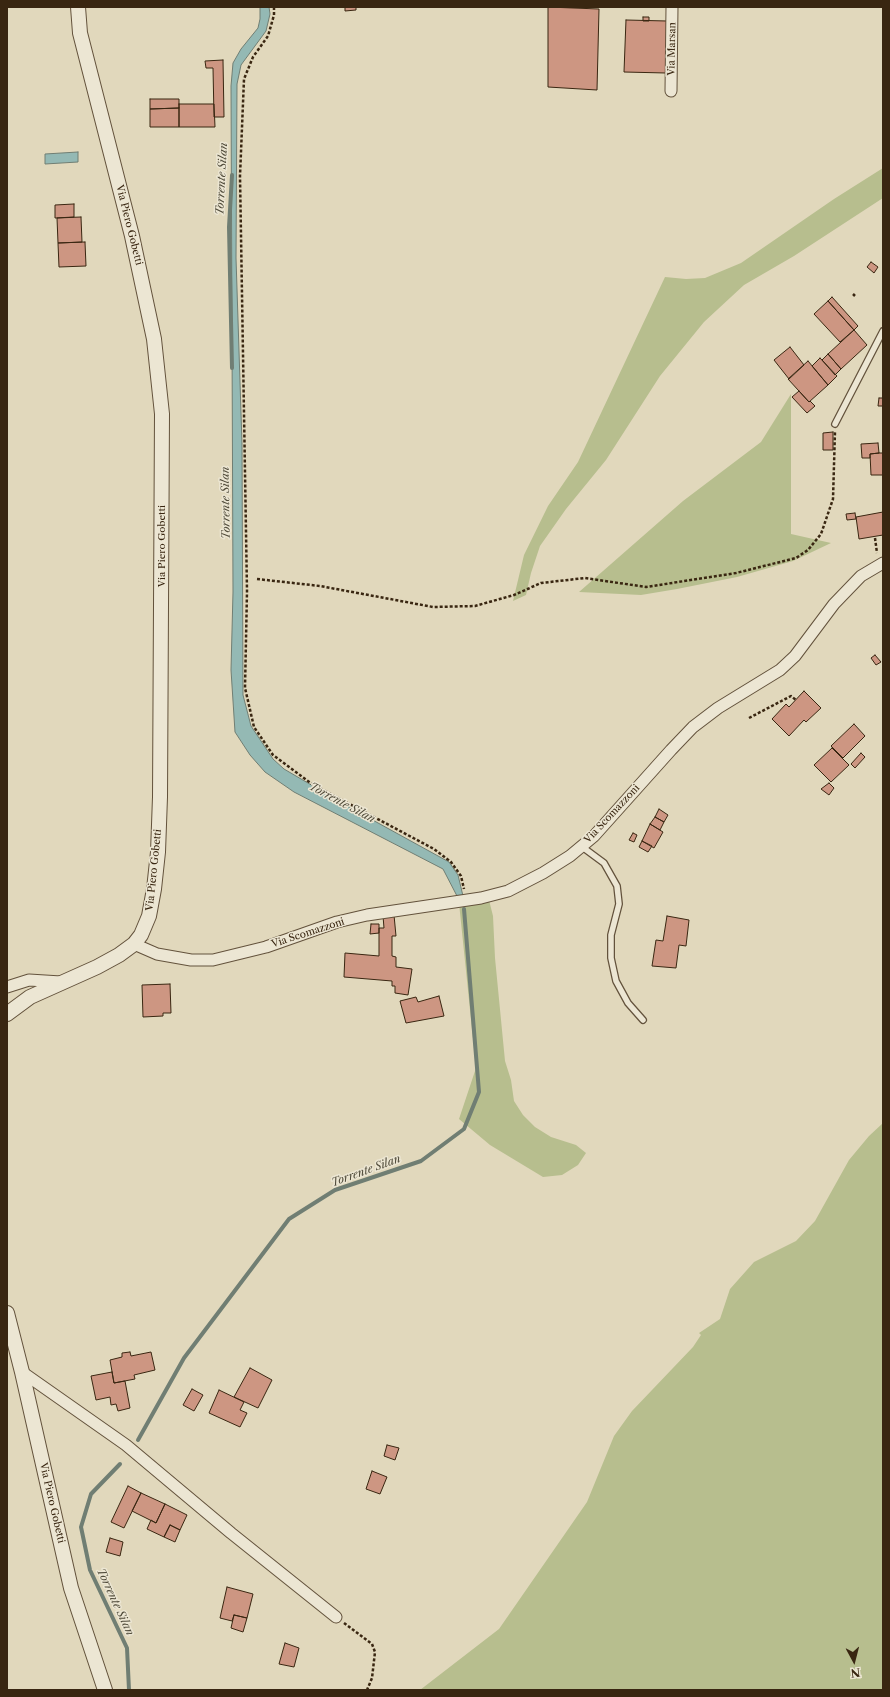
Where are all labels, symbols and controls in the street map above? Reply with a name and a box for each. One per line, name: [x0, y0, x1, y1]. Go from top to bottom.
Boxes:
street label: Via Marsan: [666, 22, 678, 76]
water label: Torrente Silan: [214, 142, 230, 216]
street label: Via Piero Gobetti: [113, 184, 145, 266]
water label: Torrente Silan: [219, 467, 233, 539]
street label: Via Piero Gobetti: [156, 505, 168, 587]
water label: Torrente Silan: [307, 780, 377, 826]
street label: Via Scomazzoni: [582, 782, 642, 846]
street label: Via Piero Gobetti: [144, 828, 164, 912]
street label: Via Scomazzoni: [270, 916, 346, 950]
water label: Torrente Silan: [330, 1152, 402, 1190]
street label: Via Piero Gobetti: [37, 1462, 67, 1544]
water label: Torrente Silan: [94, 1566, 136, 1638]
north arrow: [834, 1641, 874, 1681]
text: N: [850, 1665, 861, 1680]

